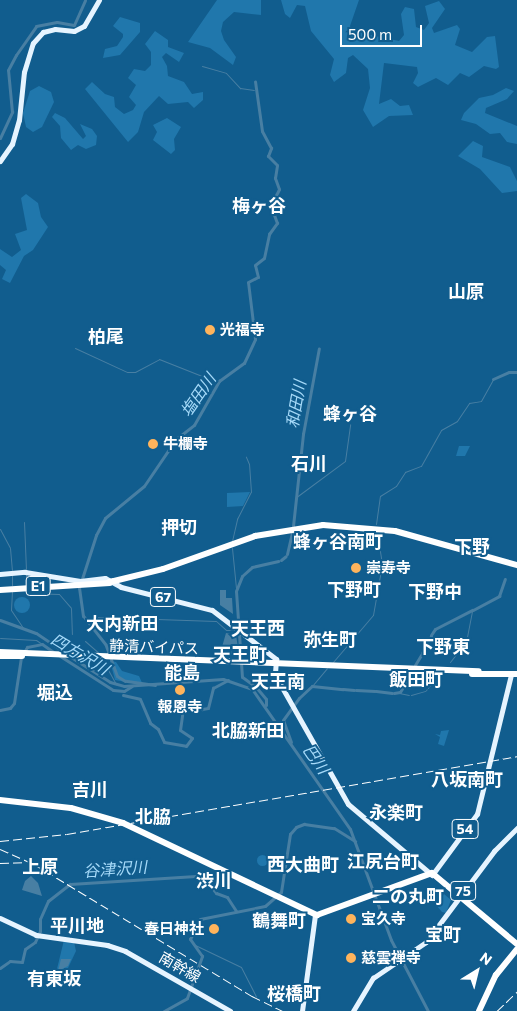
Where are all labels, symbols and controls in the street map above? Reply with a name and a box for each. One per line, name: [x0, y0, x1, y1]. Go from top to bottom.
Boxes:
scale bar: [342, 15, 424, 47]
text: 500 m: [348, 25, 392, 43]
district label: 梅ヶ谷: [232, 194, 286, 216]
district label: 山原: [448, 280, 484, 302]
place label: 光福寺: [220, 321, 265, 339]
marker: 光福寺: [204, 324, 216, 336]
district label: 柏尾: [88, 325, 124, 347]
water label: 塩田川: [176, 370, 220, 420]
water label: 和田川: [282, 379, 310, 429]
district label: 蜂ヶ谷: [323, 402, 377, 424]
place label: 牛欄寺: [163, 435, 208, 453]
marker: 牛欄寺: [147, 438, 159, 450]
district label: 石川: [291, 452, 327, 474]
district label: 押切: [161, 516, 197, 538]
district label: 蜂ヶ谷南町: [293, 530, 383, 552]
district label: 下野: [454, 535, 490, 557]
place label: 崇寿寺: [366, 559, 411, 577]
marker: 崇寿寺: [350, 562, 362, 574]
road number: E1: [26, 574, 50, 598]
district label: 下野町: [327, 578, 381, 600]
district label: 下野中: [408, 580, 462, 602]
road number: 67: [149, 586, 177, 608]
district label: 大内新田: [86, 612, 158, 634]
district label: 天王西: [231, 617, 285, 639]
district label: 弥生町: [303, 628, 357, 650]
water label: 四方沢川: [48, 629, 112, 679]
district label: 下野東: [416, 635, 470, 657]
street label: 静清バイパス: [109, 636, 199, 658]
district label: 天王町: [213, 643, 267, 665]
district label: 能島: [164, 661, 200, 683]
district label: 飯田町: [389, 668, 443, 690]
district label: 天王南: [251, 670, 305, 692]
district label: 堀込: [37, 681, 73, 703]
marker: 報恩寺: [174, 684, 186, 696]
place label: 報恩寺: [158, 698, 202, 716]
district label: 北脇新田: [212, 719, 284, 741]
water label: 巴川: [299, 740, 333, 778]
district label: 八坂南町: [431, 768, 503, 790]
district label: 吉川: [72, 778, 108, 800]
district label: 永楽町: [369, 801, 423, 823]
district label: 北脇: [135, 805, 171, 827]
road number: 54: [451, 818, 479, 841]
district label: 江尻台町: [347, 850, 419, 872]
district label: 西大曲町: [267, 853, 339, 875]
district label: 上原: [22, 855, 58, 877]
water label: 谷津沢川: [82, 857, 148, 881]
district label: 渋川: [196, 869, 232, 891]
road number: 75: [449, 879, 477, 902]
district label: 二の丸町: [372, 885, 444, 907]
district label: 鶴舞町: [252, 909, 306, 931]
place label: 宝久寺: [361, 910, 406, 928]
marker: 宝久寺: [345, 913, 357, 925]
district label: 平川地: [50, 914, 104, 936]
place label: 春日神社: [144, 920, 204, 938]
marker: 春日神社: [208, 923, 220, 935]
district label: 宝町: [425, 923, 461, 945]
north arrow: [452, 946, 502, 996]
street label: 南幹線: [156, 948, 204, 986]
text: N: [477, 948, 495, 968]
place label: 慈雲禅寺: [361, 949, 421, 967]
marker: 慈雲禅寺: [345, 952, 357, 964]
district label: 有東坂: [27, 967, 81, 989]
district label: 桜橋町: [267, 982, 321, 1004]

